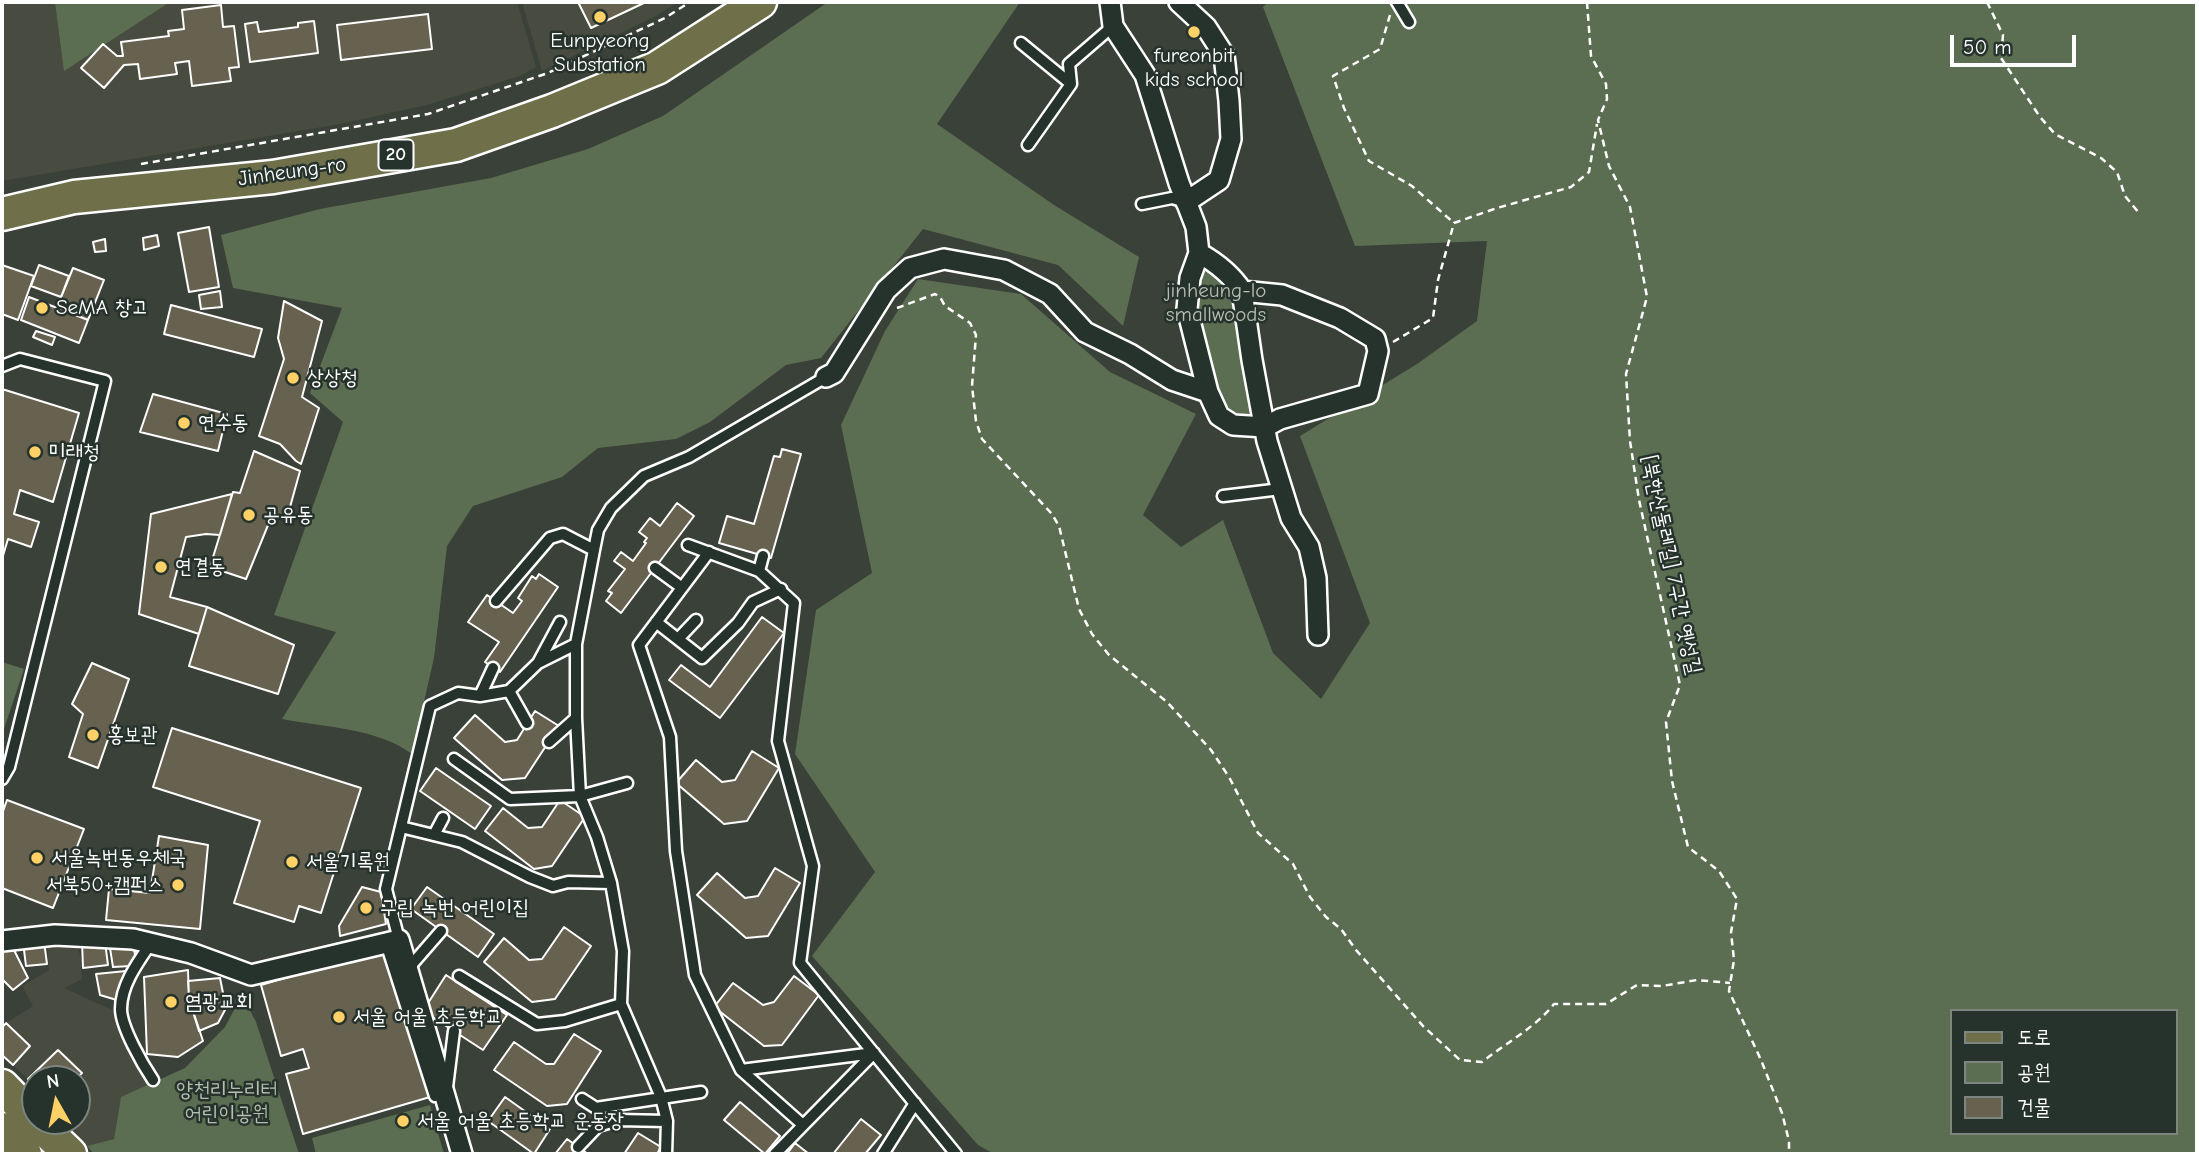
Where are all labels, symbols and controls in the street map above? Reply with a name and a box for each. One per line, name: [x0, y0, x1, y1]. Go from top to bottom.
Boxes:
marker: Eunpyeong Substation: [592, 9, 608, 25]
scale bar: [1954, 21, 2080, 65]
marker: fureonbit kids school: [1186, 24, 1202, 40]
place label: Eunpyeong Substation: [550, 28, 650, 78]
text: 50 m: [1963, 35, 2012, 59]
place label: fureonbit kids school: [1145, 43, 1243, 93]
road number: 20: [378, 140, 414, 170]
street label: Jinheung-ro: [236, 152, 348, 192]
park label: jinheung-lo smallwoods: [1166, 278, 1266, 328]
place label: SeMA 창고: [56, 295, 149, 321]
marker: SeMA 창고: [34, 300, 50, 316]
place label: 상상청: [307, 365, 358, 391]
marker: 상상청: [285, 370, 301, 386]
place label: 연수동: [198, 410, 249, 436]
marker: 연수동: [176, 415, 192, 431]
place label: 미래청: [49, 439, 100, 465]
marker: 미래청: [27, 444, 43, 460]
street label: [북한산둘레길] 7구간 옛성길: [1635, 453, 1707, 677]
place label: 공유동: [263, 502, 314, 528]
marker: 공유동: [241, 507, 257, 523]
place label: 연결동: [175, 554, 226, 580]
marker: 연결동: [153, 559, 169, 575]
place label: 홍보관: [107, 722, 158, 748]
marker: 홍보관: [85, 727, 101, 743]
place label: 서울녹번동우체국: [51, 845, 186, 871]
place label: 서울기록원: [306, 849, 390, 875]
marker: 서울녹번동우체국: [29, 850, 45, 866]
marker: 서울기록원: [284, 854, 300, 870]
place label: 서북50+캠퍼스: [46, 872, 164, 898]
marker: 서북50+캠퍼스: [170, 877, 186, 893]
place label: 구립 녹번 어린이집: [380, 895, 529, 921]
marker: 구립 녹번 어린이집: [358, 900, 374, 916]
place label: 염광교회: [185, 989, 253, 1015]
marker: 염광교회: [163, 994, 179, 1010]
place label: 서울 어울 초등학교: [353, 1004, 502, 1030]
marker: 서울 어울 초등학교: [331, 1009, 347, 1025]
legend: [1951, 1009, 2178, 1135]
text: 도로: [2017, 1025, 2051, 1049]
text: 공원: [2017, 1060, 2051, 1084]
north arrow: [21, 1065, 91, 1135]
text: N: [45, 1069, 61, 1093]
park label: 양천리누리터 어린이공원: [176, 1077, 278, 1127]
text: 건물: [2017, 1095, 2051, 1119]
place label: 서울 어울 초등학교 운동장: [417, 1108, 624, 1134]
marker: 서울 어울 초등학교 운동장: [395, 1113, 411, 1129]

